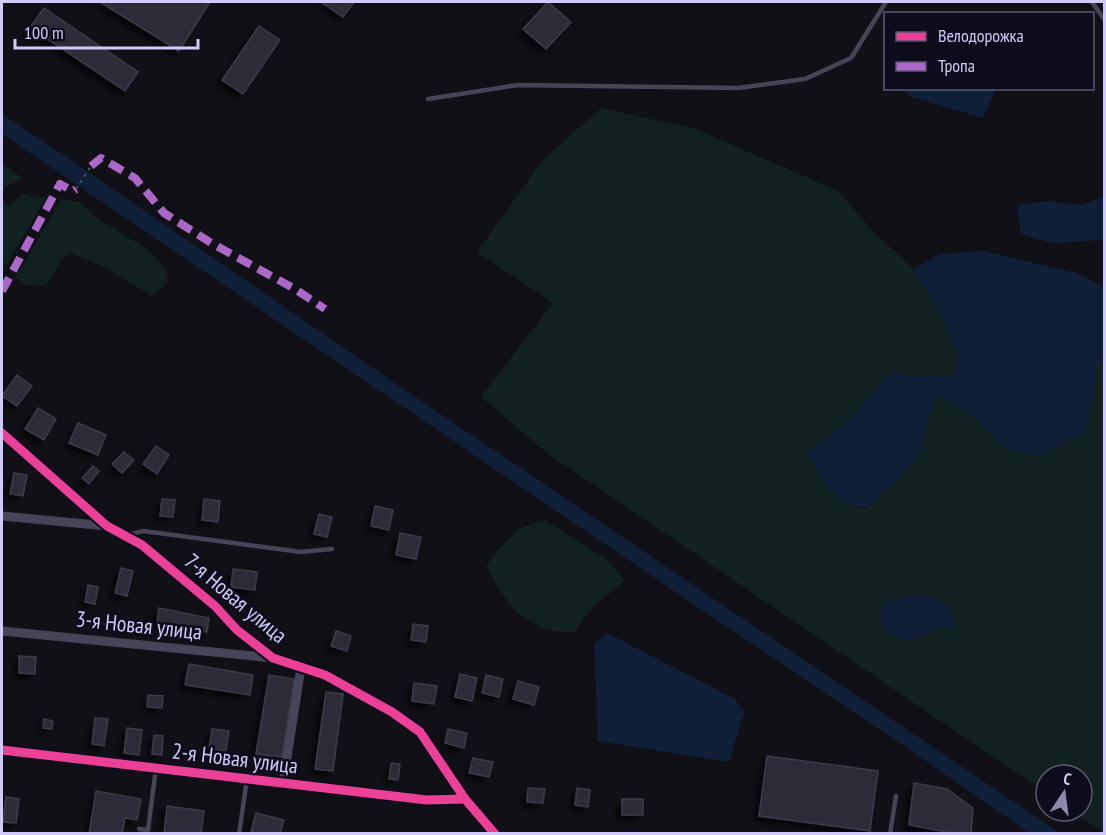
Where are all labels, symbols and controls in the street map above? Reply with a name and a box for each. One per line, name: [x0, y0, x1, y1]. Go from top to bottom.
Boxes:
scale bar: [15, 12, 198, 50]
legend: [884, 12, 1094, 90]
text: 100 m: [24, 21, 64, 44]
text: Велодорожка: [938, 24, 1024, 47]
text: Тропа: [938, 54, 975, 77]
street label: 7-я Новая улица: [179, 547, 293, 649]
street label: 3-я Новая улица: [75, 604, 203, 646]
street label: 2-я Новая улица: [170, 736, 300, 780]
north arrow: [1034, 763, 1094, 823]
text: С: [1062, 768, 1074, 789]

